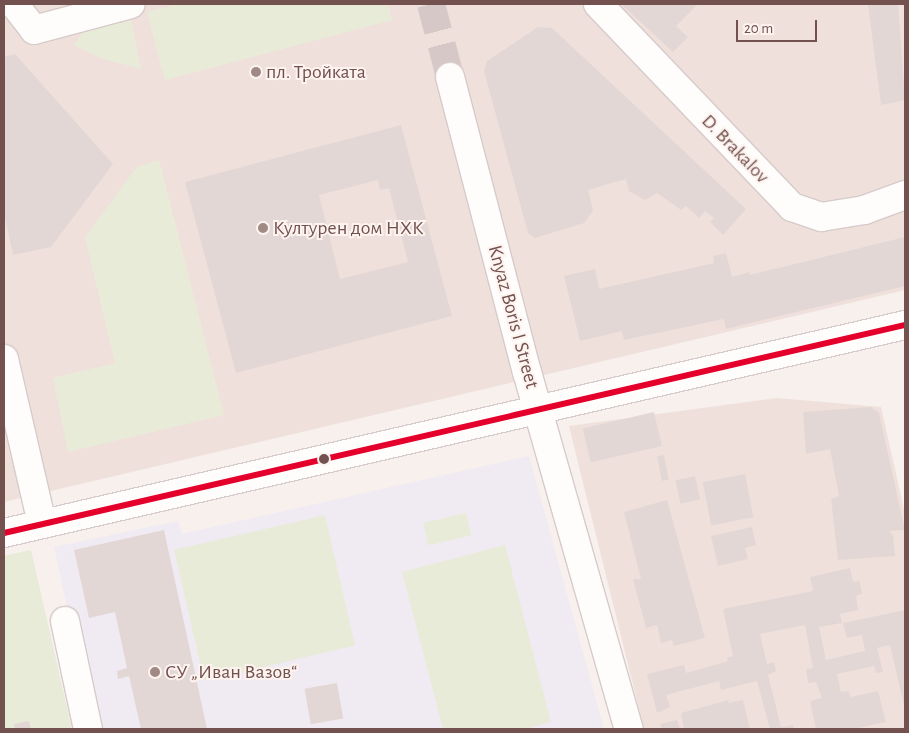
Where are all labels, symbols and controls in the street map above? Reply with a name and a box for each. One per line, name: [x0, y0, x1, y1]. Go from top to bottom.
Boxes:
scale bar: [739, 10, 820, 42]
text: 20 m: [744, 21, 773, 36]
place label: пл. Тройката: [266, 60, 366, 84]
marker: пл. Тройката: [250, 66, 262, 78]
street label: D. Brakalov: [696, 109, 774, 189]
place label: Културен дом НХК: [273, 216, 424, 240]
marker: Културен дом НХК: [257, 222, 269, 234]
street label: Knyaz Boris I Street: [482, 243, 544, 391]
unlabelled marker: [319, 454, 329, 464]
place label: СУ „Иван Вазов“: [165, 660, 297, 684]
marker: СУ „Иван Вазов“: [149, 666, 161, 678]

